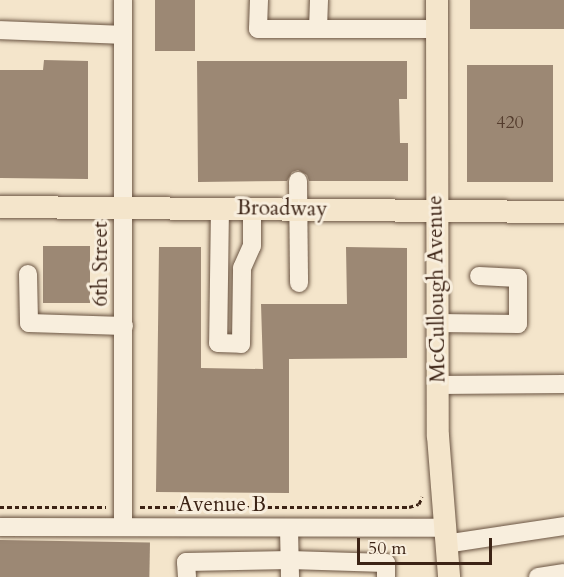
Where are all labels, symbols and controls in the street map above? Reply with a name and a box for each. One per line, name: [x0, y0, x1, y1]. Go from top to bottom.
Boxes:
house number: 420: [496, 112, 524, 134]
street label: McCullough Avenue: [423, 195, 451, 383]
street label: Broadway: [237, 196, 327, 222]
street label: 6th Street: [88, 221, 114, 307]
street label: Avenue B: [178, 492, 266, 518]
scale bar: [360, 526, 495, 564]
text: 50 m: [368, 536, 407, 561]

